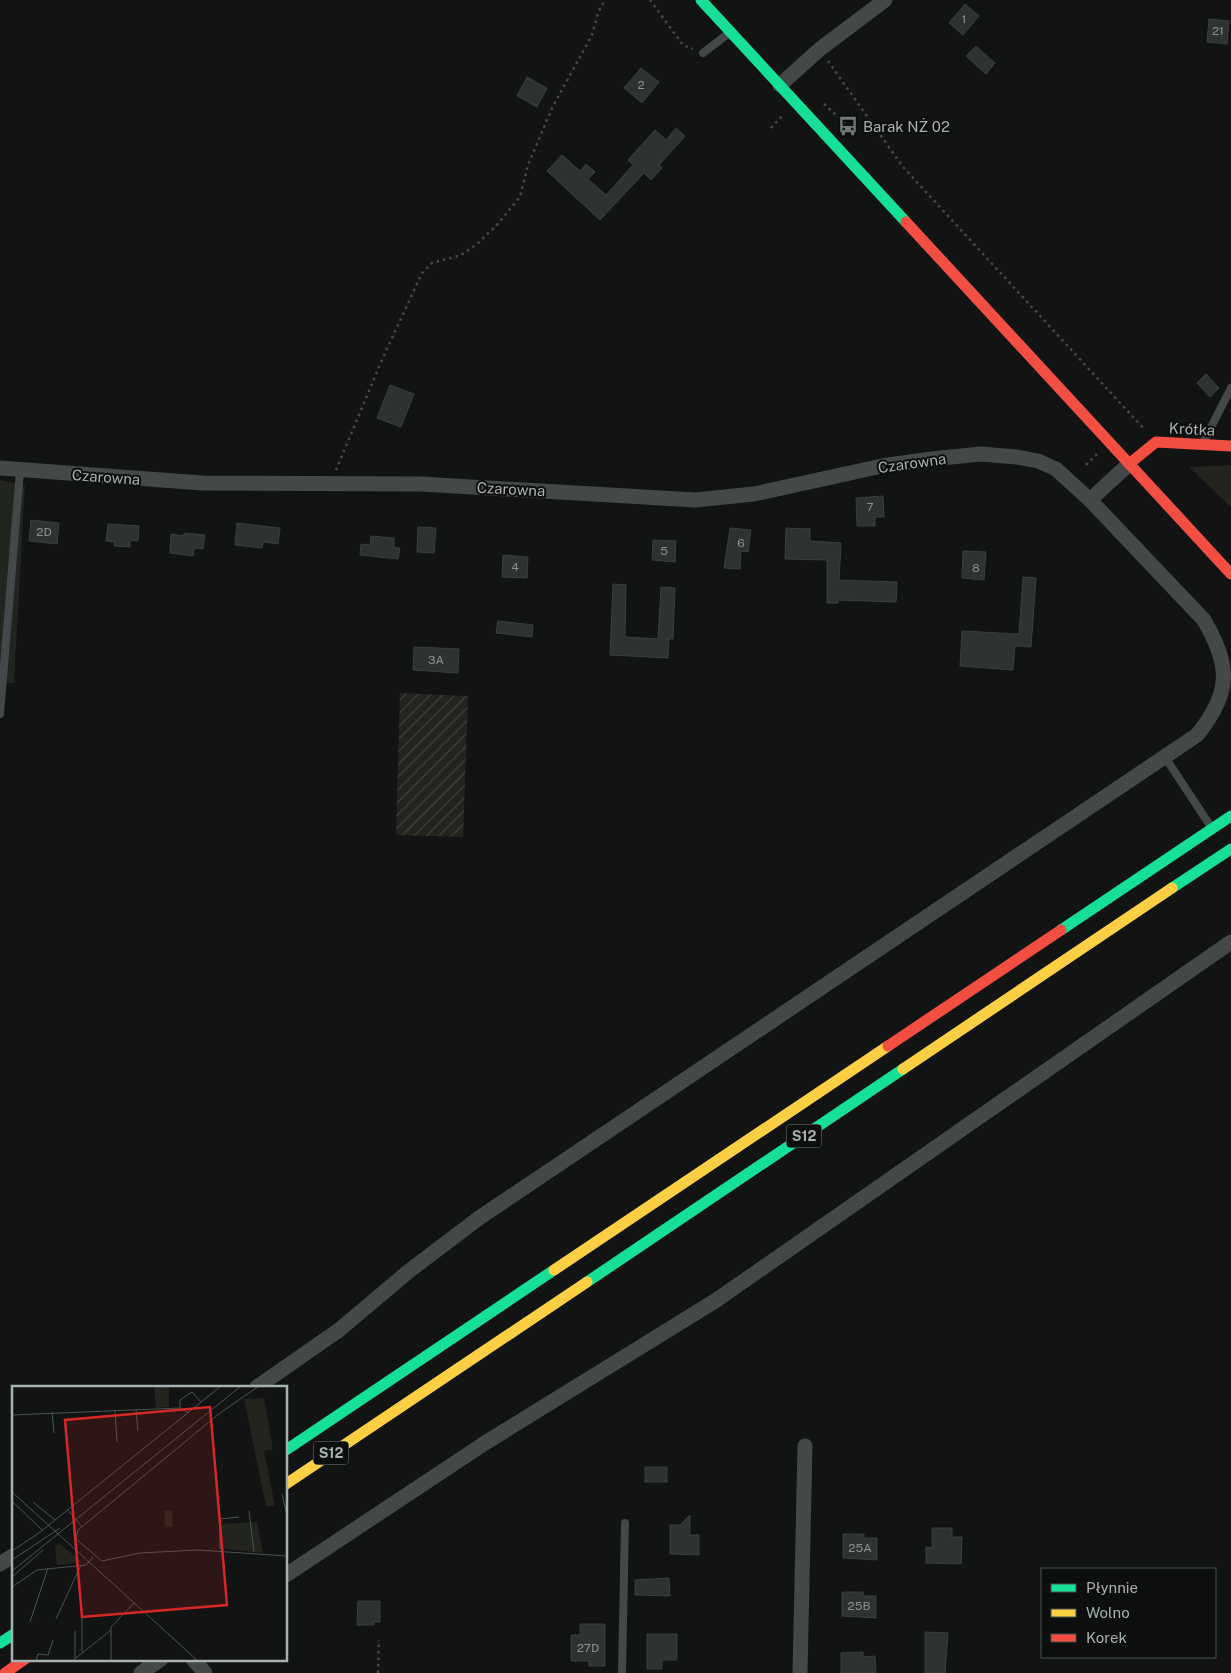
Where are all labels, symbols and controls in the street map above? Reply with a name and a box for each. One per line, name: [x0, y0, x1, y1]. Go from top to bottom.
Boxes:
house number: 1: [962, 12, 966, 26]
house number: 21: [1212, 24, 1224, 38]
house number: 2: [637, 78, 645, 92]
bus stop icon: Barak NŻ 02: [837, 115, 859, 137]
place label: Barak NŻ 02: [863, 117, 950, 135]
street label: Krótka: [1168, 419, 1216, 439]
street label: Czarowna: [877, 450, 947, 476]
street label: Czarowna: [71, 466, 141, 488]
street label: Czarowna: [476, 479, 546, 499]
house number: 7: [866, 500, 874, 514]
house number: 2D: [36, 525, 52, 539]
house number: 6: [737, 536, 745, 550]
house number: 5: [660, 544, 668, 558]
house number: 4: [511, 560, 519, 574]
house number: 8: [972, 561, 980, 575]
house number: 3A: [428, 653, 445, 667]
road number: S12: [786, 1124, 822, 1148]
inset map: [12, 1386, 288, 1660]
road number: S12: [314, 1442, 348, 1465]
house number: 25A: [848, 1541, 872, 1555]
legend: [1041, 1568, 1216, 1658]
text: Płynnie: [1086, 1579, 1138, 1596]
house number: 25B: [848, 1599, 870, 1613]
text: Wolno: [1086, 1604, 1130, 1621]
text: Korek: [1086, 1629, 1127, 1646]
house number: 27D: [577, 1641, 599, 1655]

